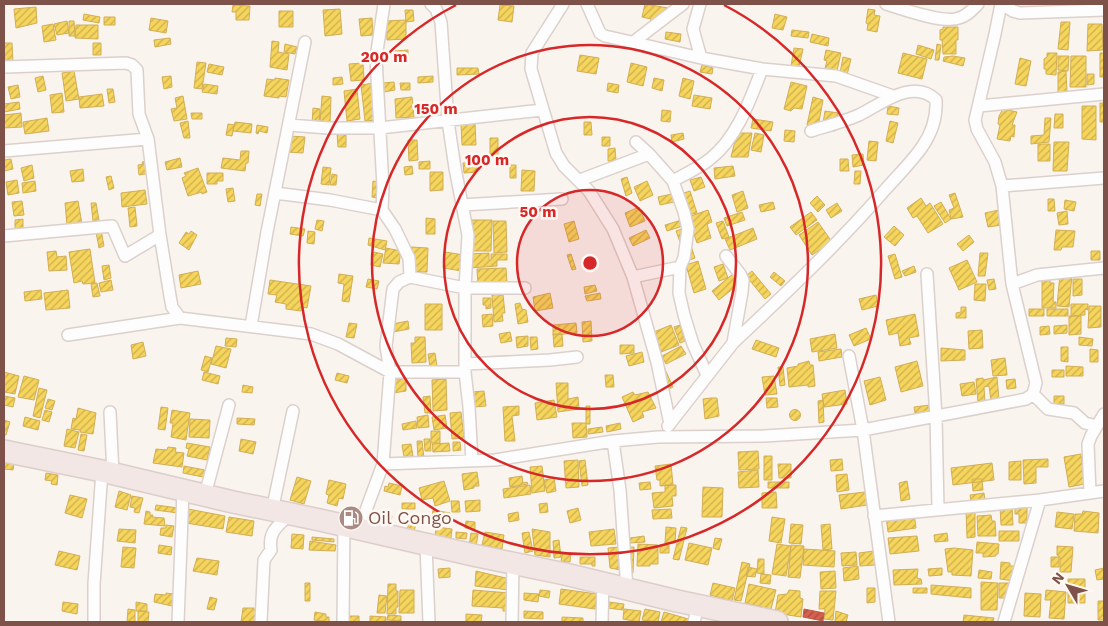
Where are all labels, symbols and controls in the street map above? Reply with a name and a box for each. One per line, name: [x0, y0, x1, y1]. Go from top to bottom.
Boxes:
text: 200 m: [361, 48, 407, 66]
text: 150 m: [414, 100, 458, 118]
text: 100 m: [465, 151, 509, 169]
text: 50 m: [520, 203, 556, 221]
centre of rings: [581, 254, 599, 272]
fuel station icon: Oil Congo: [338, 505, 364, 531]
place label: Oil Congo: [368, 507, 452, 528]
north arrow: [1043, 561, 1093, 611]
text: N: [1048, 569, 1067, 587]

